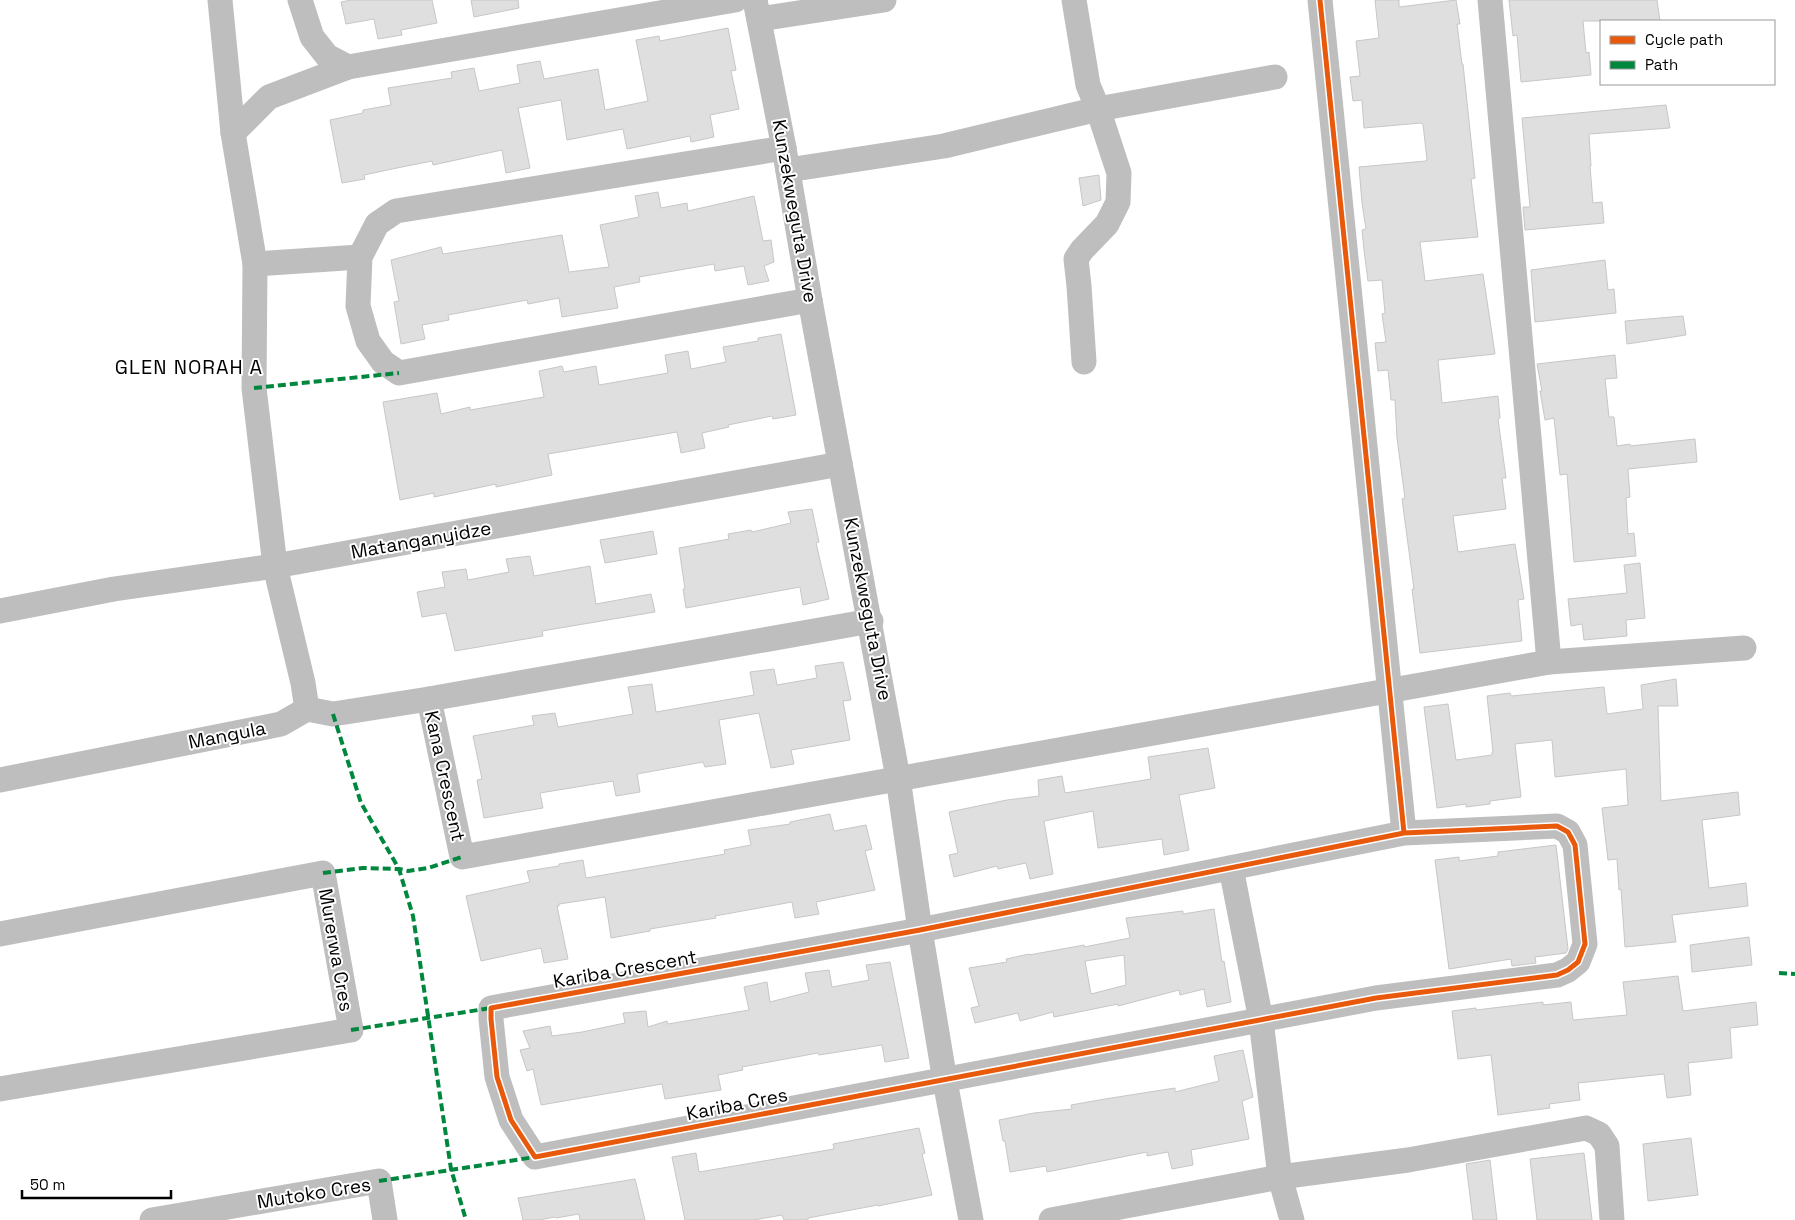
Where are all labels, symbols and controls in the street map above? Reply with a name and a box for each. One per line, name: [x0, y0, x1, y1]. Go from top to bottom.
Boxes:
legend: [1600, 20, 1775, 85]
text: Cycle path: [1645, 30, 1723, 49]
text: Path: [1645, 55, 1678, 74]
street label: Kunzekweguta Drive: [767, 117, 823, 305]
district label: GLEN NORAH A: [115, 354, 263, 380]
street label: Matanganyidze: [349, 515, 493, 565]
street label: Kunzekweguta Drive: [838, 515, 898, 703]
street label: Kana Crescent: [419, 708, 471, 844]
street label: Mangula: [186, 715, 268, 755]
street label: Murerwa Cres: [313, 887, 359, 1013]
street label: Kariba Crescent: [551, 944, 699, 994]
street label: Kariba Cres: [684, 1082, 790, 1126]
scale bar: [22, 1168, 171, 1200]
street label: Mutoko Cres: [255, 1172, 373, 1214]
text: 50 m: [30, 1175, 65, 1194]

